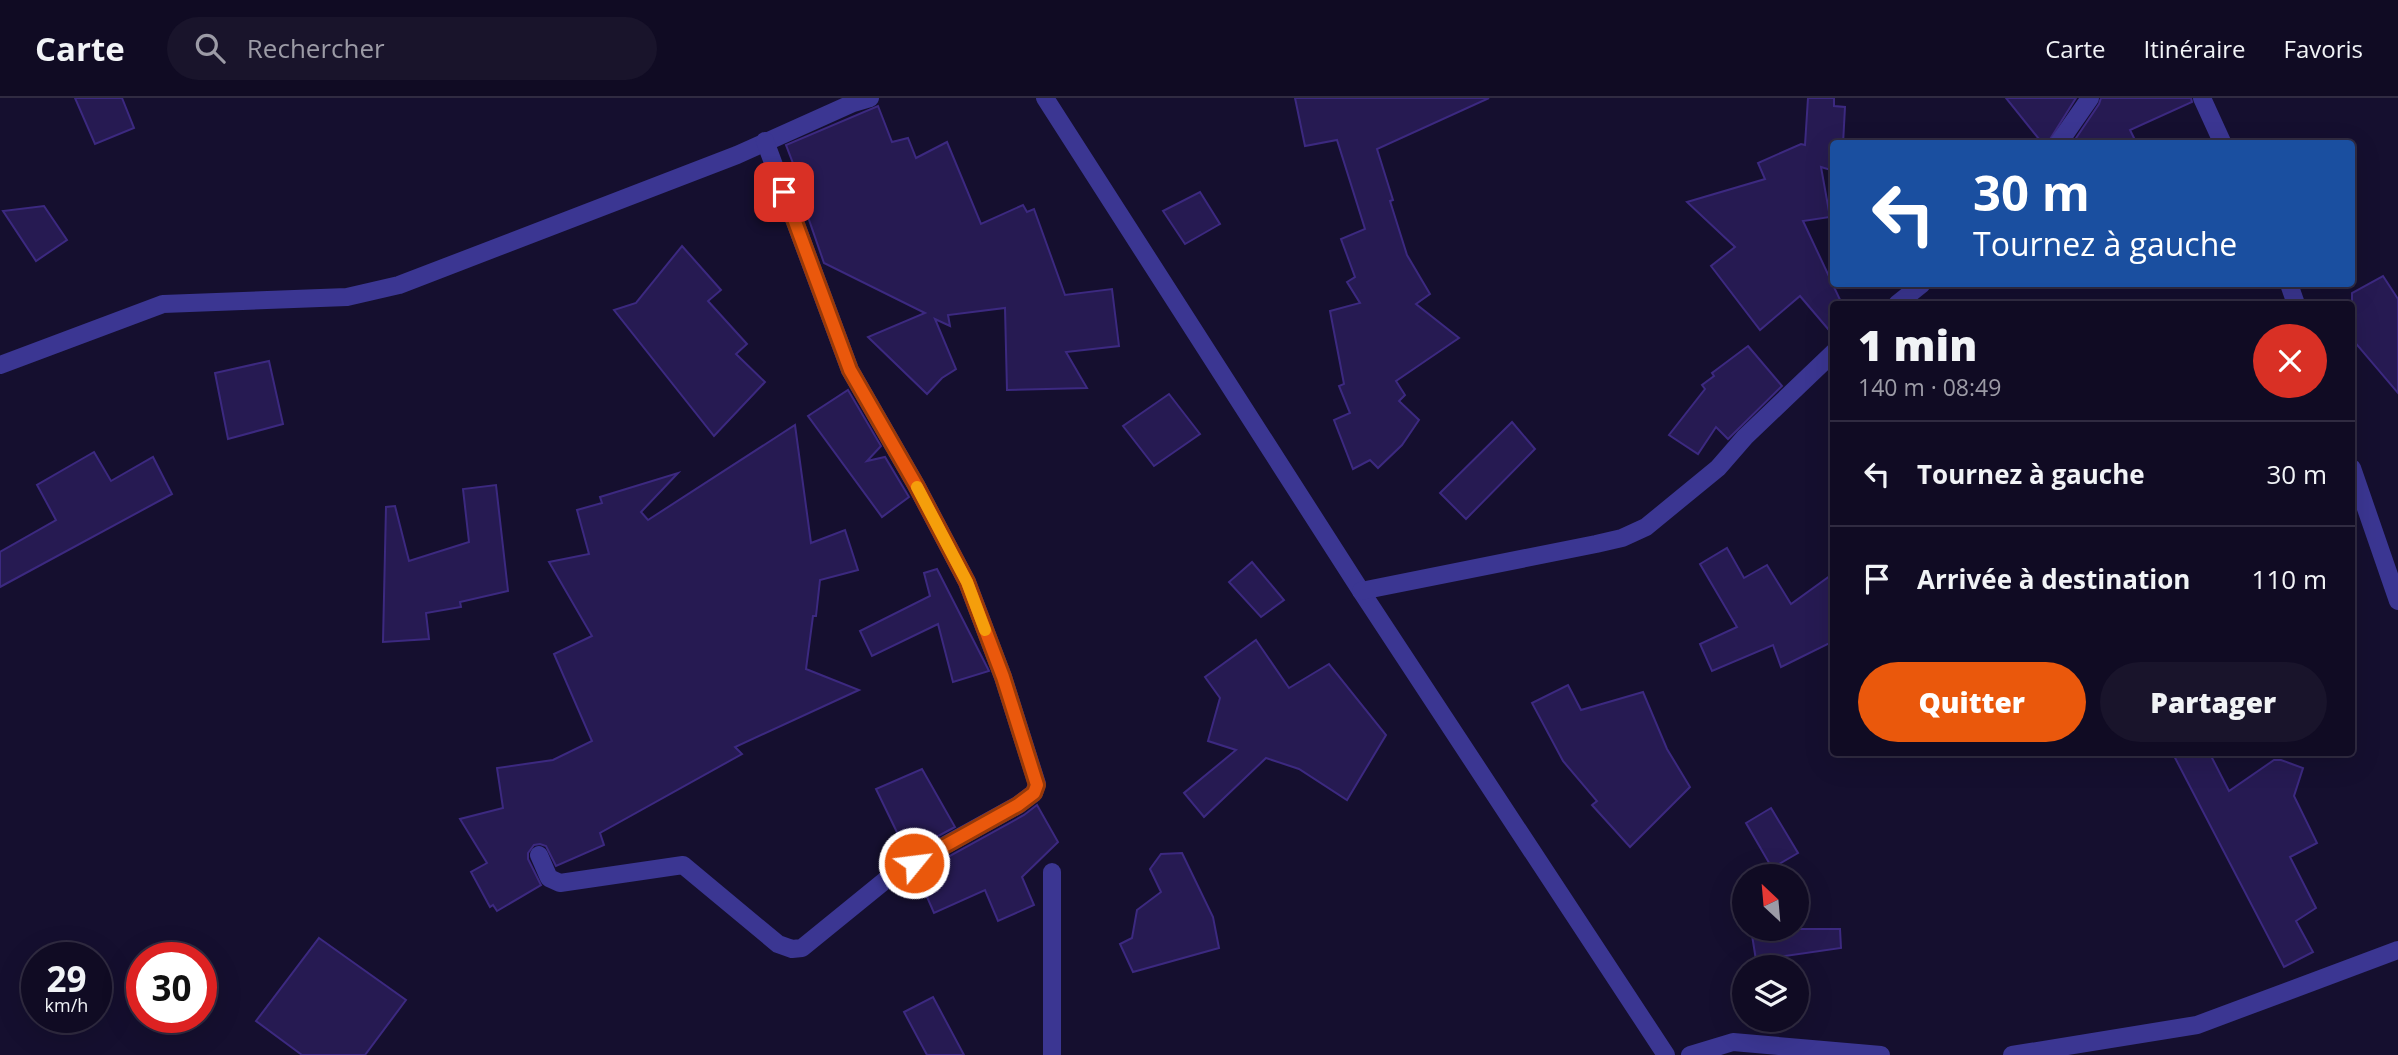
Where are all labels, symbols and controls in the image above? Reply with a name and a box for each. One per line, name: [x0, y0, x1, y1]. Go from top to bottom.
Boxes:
search box: [167, 17, 657, 80]
text: Carte: [35, 26, 125, 71]
icon: search: [191, 29, 229, 67]
text: Rechercher: [247, 30, 385, 66]
text: Carte: [2045, 32, 2106, 65]
text: Itinéraire: [2144, 32, 2246, 65]
text: Favoris: [2284, 32, 2363, 65]
text: 30 m: [1973, 159, 2090, 225]
pin: [754, 162, 814, 222]
icon: left: [1858, 168, 1949, 259]
icon: arrive: [765, 173, 803, 211]
text: Tournez à gauche: [1973, 222, 2237, 265]
text: 1 min: [1858, 316, 1977, 373]
button: close: [2253, 324, 2327, 398]
text: 140 m · 08:49: [1858, 371, 2001, 403]
icon: left: [1858, 455, 1896, 493]
text: Tournez à gauche: [1917, 456, 2145, 492]
text: 30 m: [2266, 456, 2327, 492]
icon: arrive: [1858, 560, 1896, 598]
text: Arrivée à destination: [1917, 561, 2190, 597]
text: 110 m: [2252, 561, 2327, 597]
button: Quitter: [1858, 662, 2086, 742]
button: Partager: [2100, 662, 2327, 742]
position arrow: [877, 826, 951, 900]
north arrow: [1732, 864, 1810, 942]
map controls: [1732, 864, 1809, 1032]
speed limit sign: 30: [126, 942, 217, 1033]
text: 29: [46, 955, 87, 1002]
button: layers: [1732, 955, 1809, 1032]
text: km/h: [45, 993, 88, 1017]

